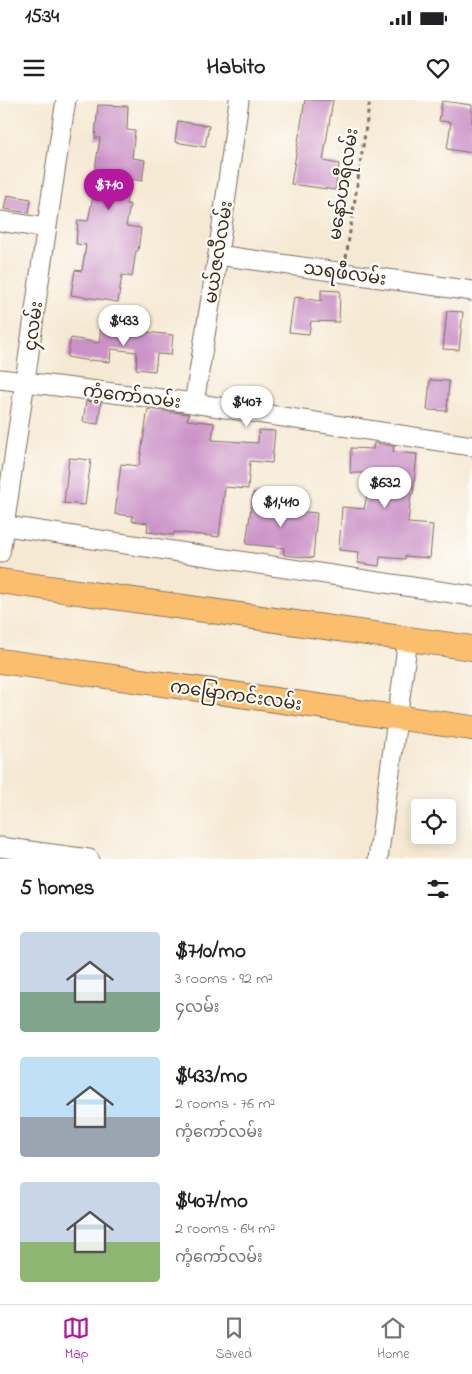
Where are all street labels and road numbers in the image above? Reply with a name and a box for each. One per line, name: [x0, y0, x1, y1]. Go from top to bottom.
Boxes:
street label: မနော်ဟရီလမ်း: [320, 126, 367, 242]
street label: မယ်ဇလီလမ်း: [196, 199, 241, 306]
street label: သရဖီလမ်း: [302, 253, 388, 294]
street label: ၄လမ်း: [17, 300, 51, 353]
street label: ကံ့ကော်လမ်း: [81, 377, 182, 417]
street label: ကမြောကင်းလမ်း: [168, 673, 303, 719]

